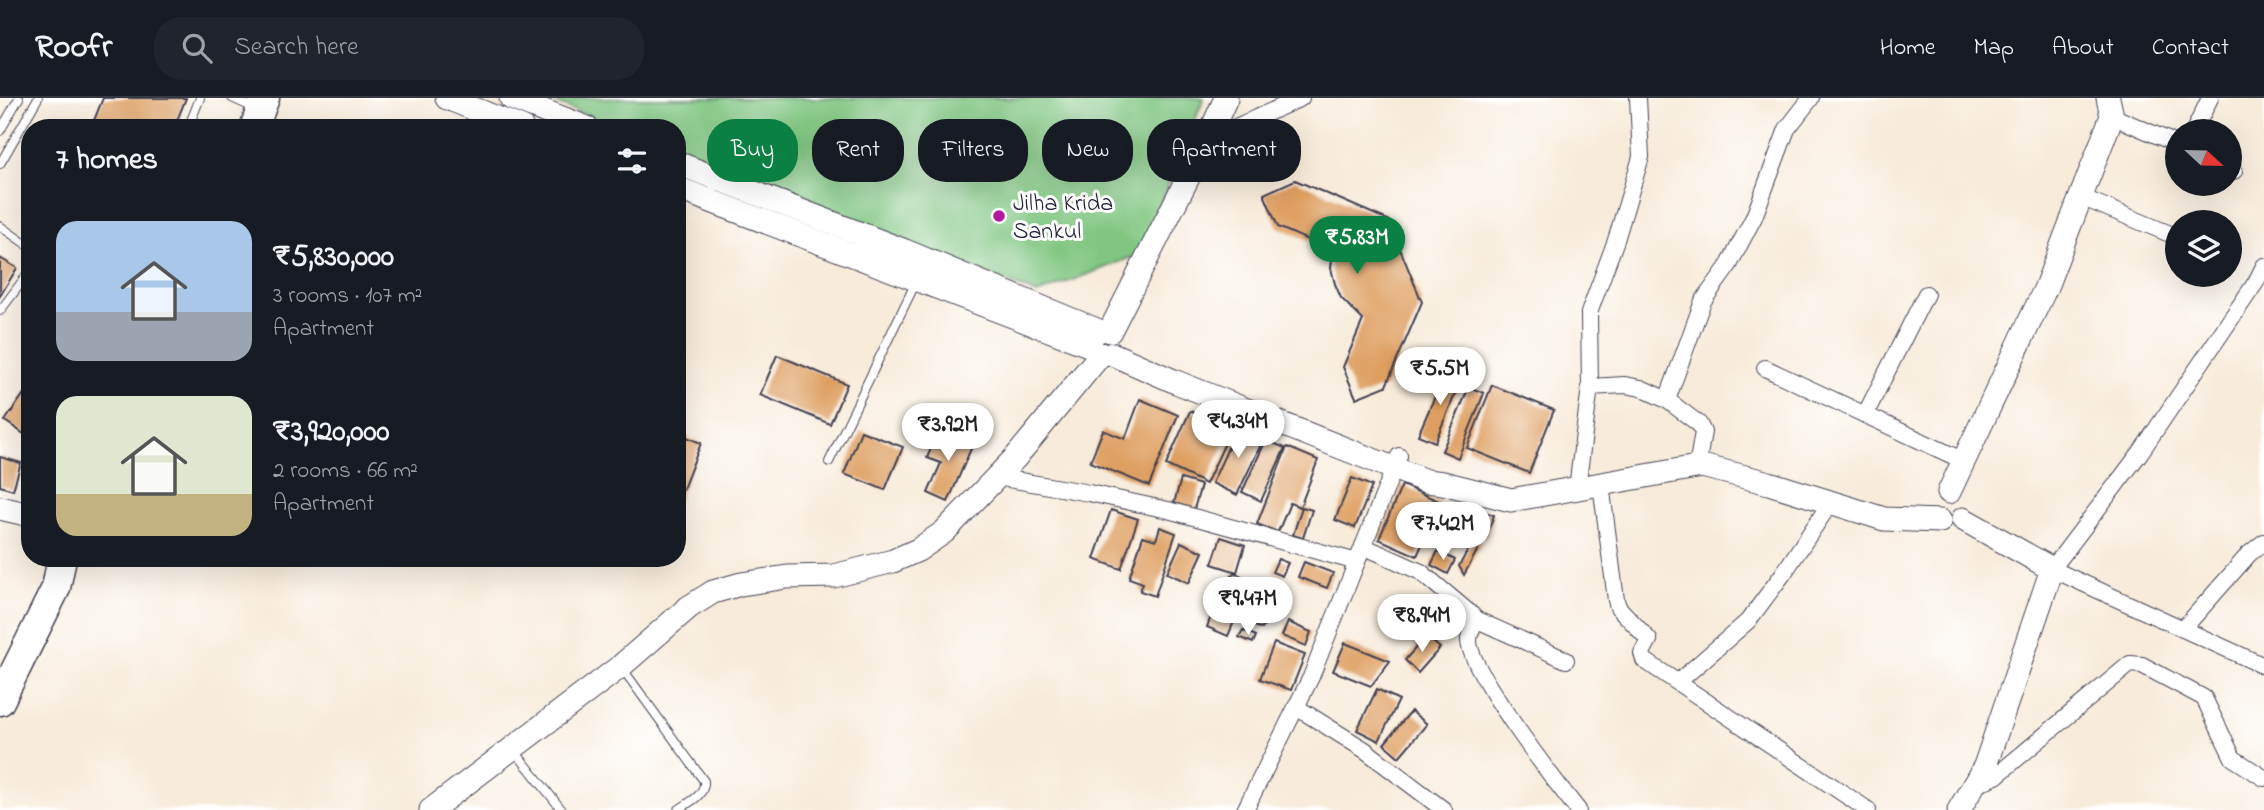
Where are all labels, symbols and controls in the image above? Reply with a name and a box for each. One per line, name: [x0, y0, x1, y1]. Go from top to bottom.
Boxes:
search box: [154, 17, 644, 80]
text: Roofr: [35, 24, 112, 72]
icon: search: [178, 29, 216, 67]
text: Search here: [234, 29, 359, 67]
text: Home: [1880, 31, 1936, 66]
text: Map: [1974, 31, 2014, 66]
text: About: [2052, 31, 2114, 66]
text: Contact: [2152, 31, 2229, 66]
chip: Buy: [707, 119, 798, 182]
chip: Rent: [812, 119, 904, 182]
chip: Filters: [918, 119, 1028, 182]
chip: New: [1042, 119, 1133, 182]
chip: Apartment: [1147, 119, 1301, 182]
north arrow: [2165, 119, 2242, 196]
map controls: [2165, 119, 2242, 287]
text: 7 homes: [56, 139, 158, 183]
icon: filters: [613, 142, 651, 180]
place label: Jilha Krida Sankul: [1013, 187, 1113, 250]
marker: Jilha Krida Sankul: [991, 208, 1007, 224]
button: layers: [2165, 210, 2242, 287]
pin: ₹5.83M: [1300, 216, 1414, 276]
text: ₹5.83M: [1325, 222, 1389, 255]
text: ₹5,830,000: [273, 236, 394, 280]
icon: home: [112, 249, 196, 333]
text: 3 rooms · 107 m²: [273, 280, 422, 313]
text: Apartment: [273, 313, 374, 346]
pin: ₹5.5M: [1391, 348, 1489, 407]
text: ₹5.5M: [1411, 353, 1469, 386]
pin: ₹4.34M: [1181, 400, 1295, 460]
pin: ₹3.92M: [891, 404, 1005, 463]
text: ₹4.34M: [1208, 406, 1268, 439]
text: ₹3.92M: [918, 409, 978, 442]
text: ₹3,920,000: [273, 411, 390, 455]
icon: home: [112, 424, 196, 508]
text: 2 rooms · 66 m²: [273, 455, 418, 488]
text: Apartment: [273, 488, 374, 521]
pin: ₹7.42M: [1386, 503, 1500, 562]
text: ₹7.42M: [1412, 508, 1474, 541]
pin: ₹9.47M: [1191, 578, 1305, 637]
text: ₹9.47M: [1219, 583, 1277, 616]
pin: ₹8.94M: [1365, 594, 1479, 654]
text: ₹8.94M: [1393, 600, 1451, 633]

